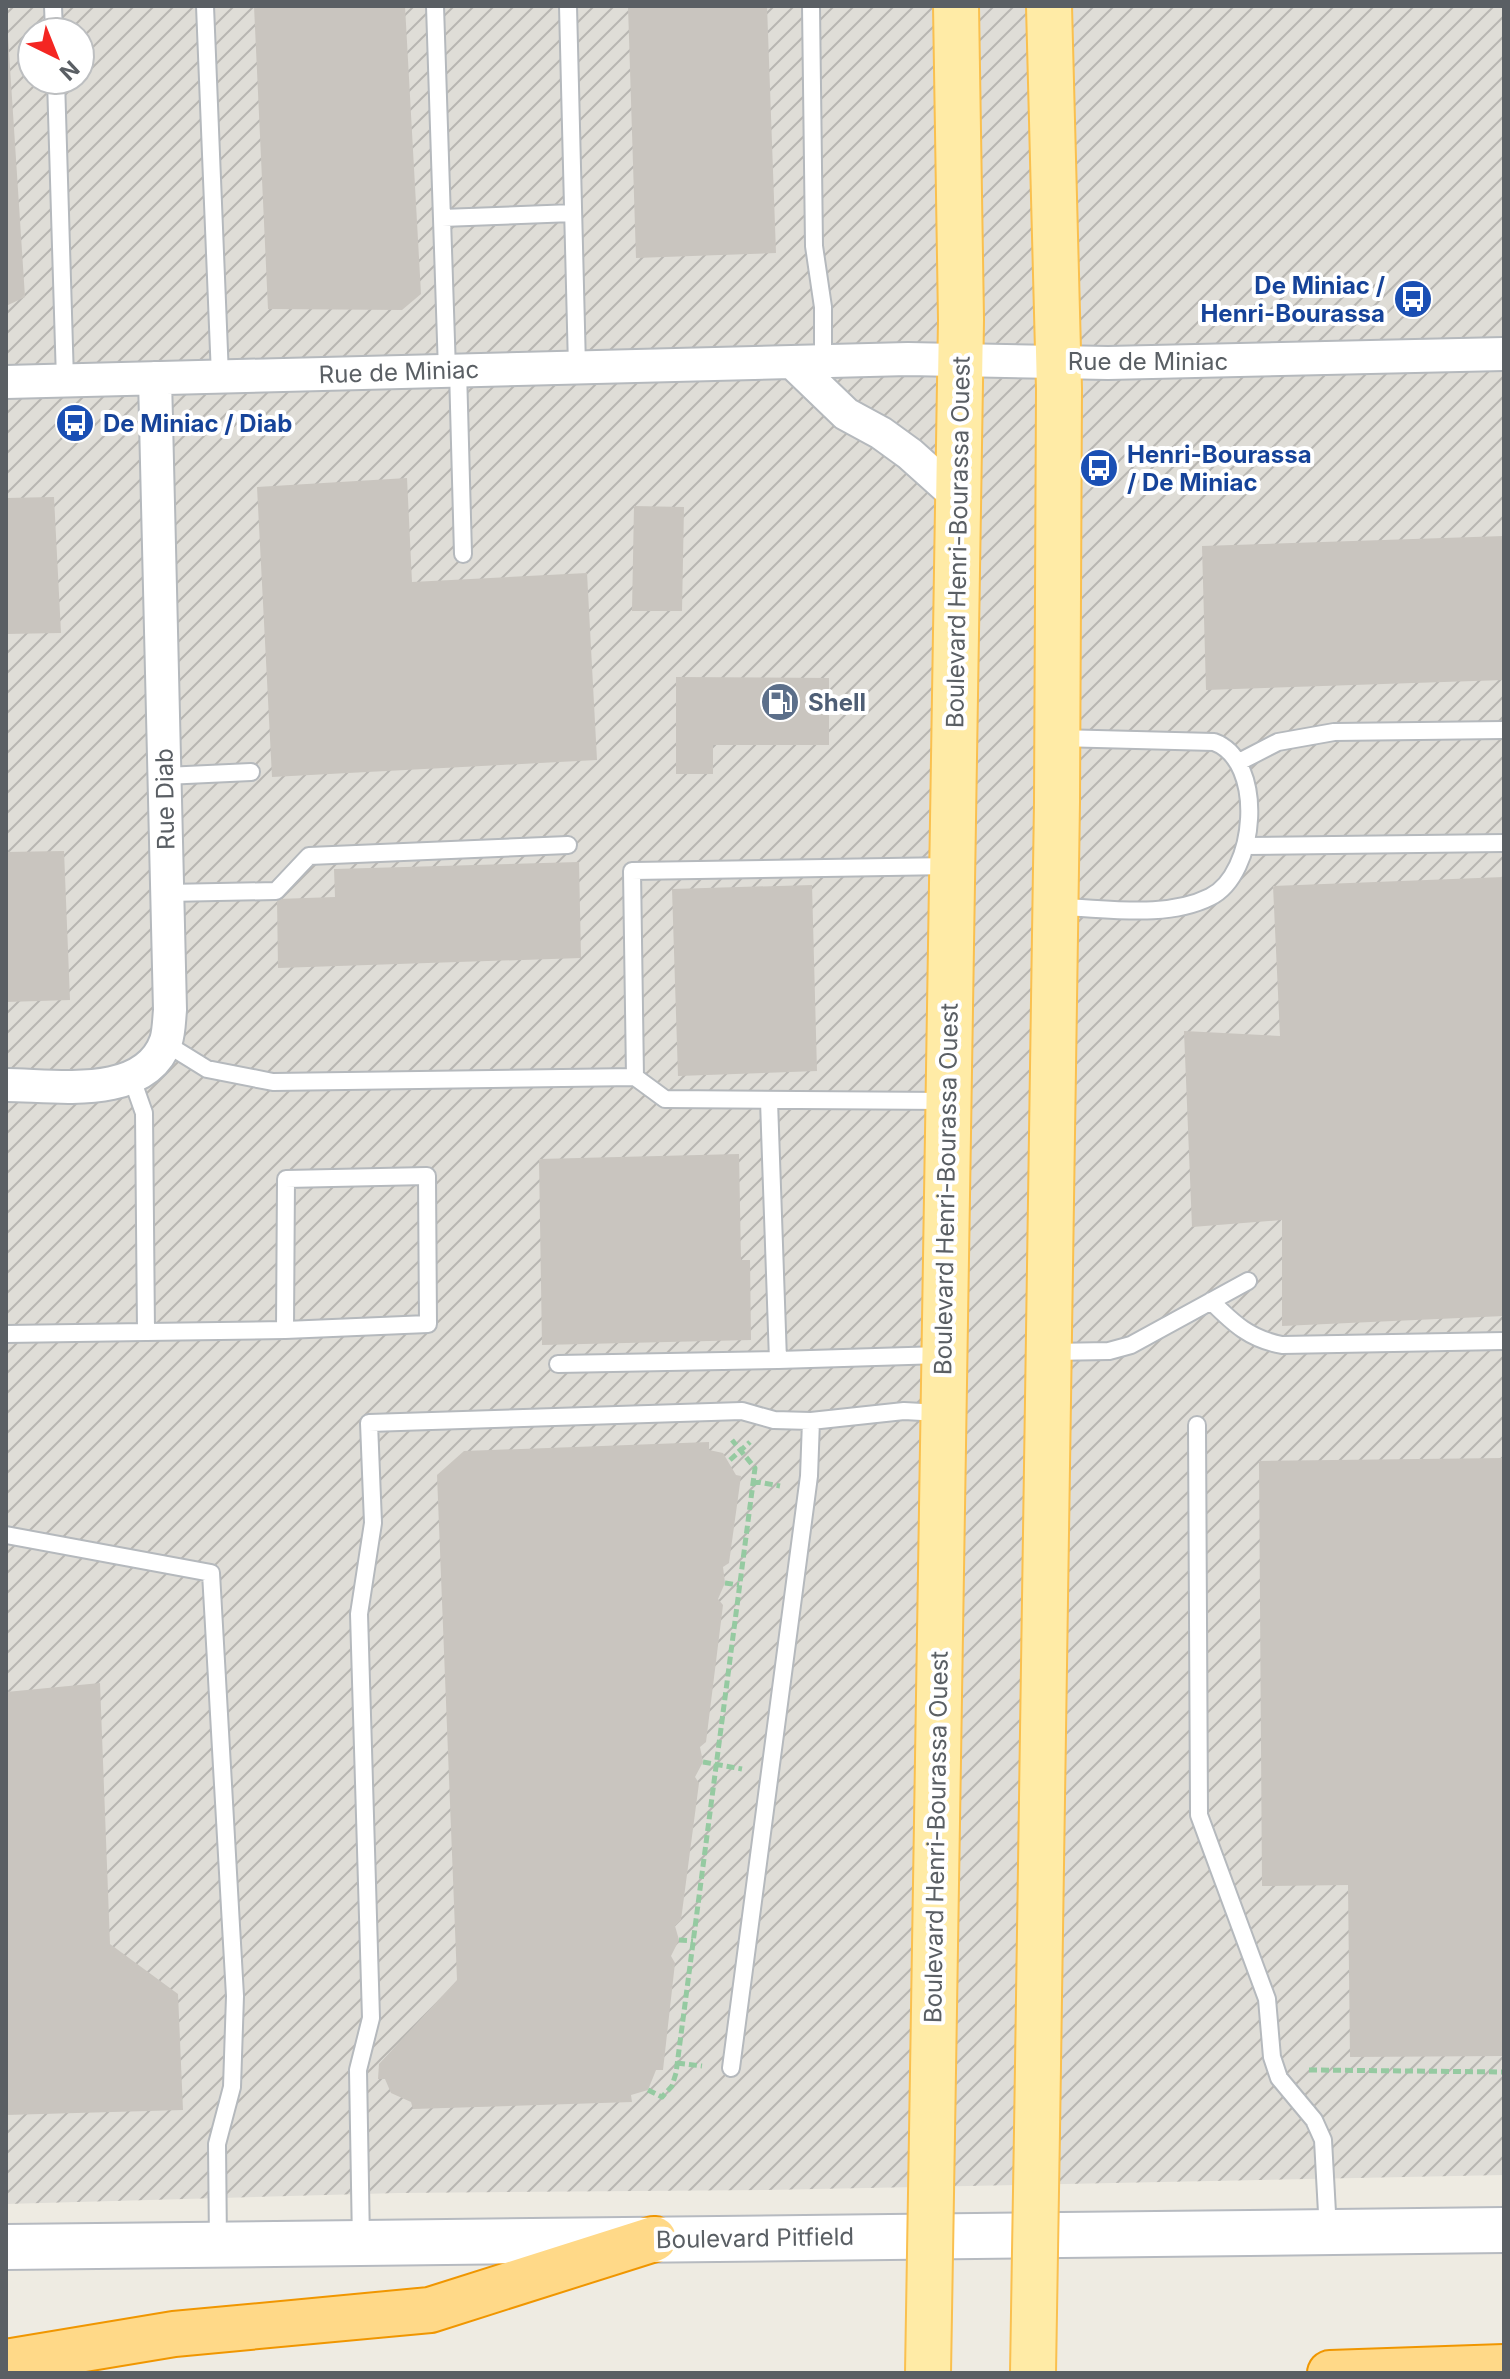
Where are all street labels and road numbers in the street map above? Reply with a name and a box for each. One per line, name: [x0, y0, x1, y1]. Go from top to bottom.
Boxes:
street label: Rue de Miniac: [1068, 347, 1228, 376]
street label: Rue de Miniac: [318, 355, 480, 389]
street label: Boulevard Henri-Bourassa Ouest: [940, 356, 976, 728]
street label: Rue Diab: [150, 748, 180, 850]
street label: Boulevard Henri-Bourassa Ouest: [928, 1003, 964, 1375]
street label: Boulevard Henri-Bourassa Ouest: [918, 1651, 954, 2023]
street label: Boulevard Pitfield: [656, 2222, 854, 2254]

